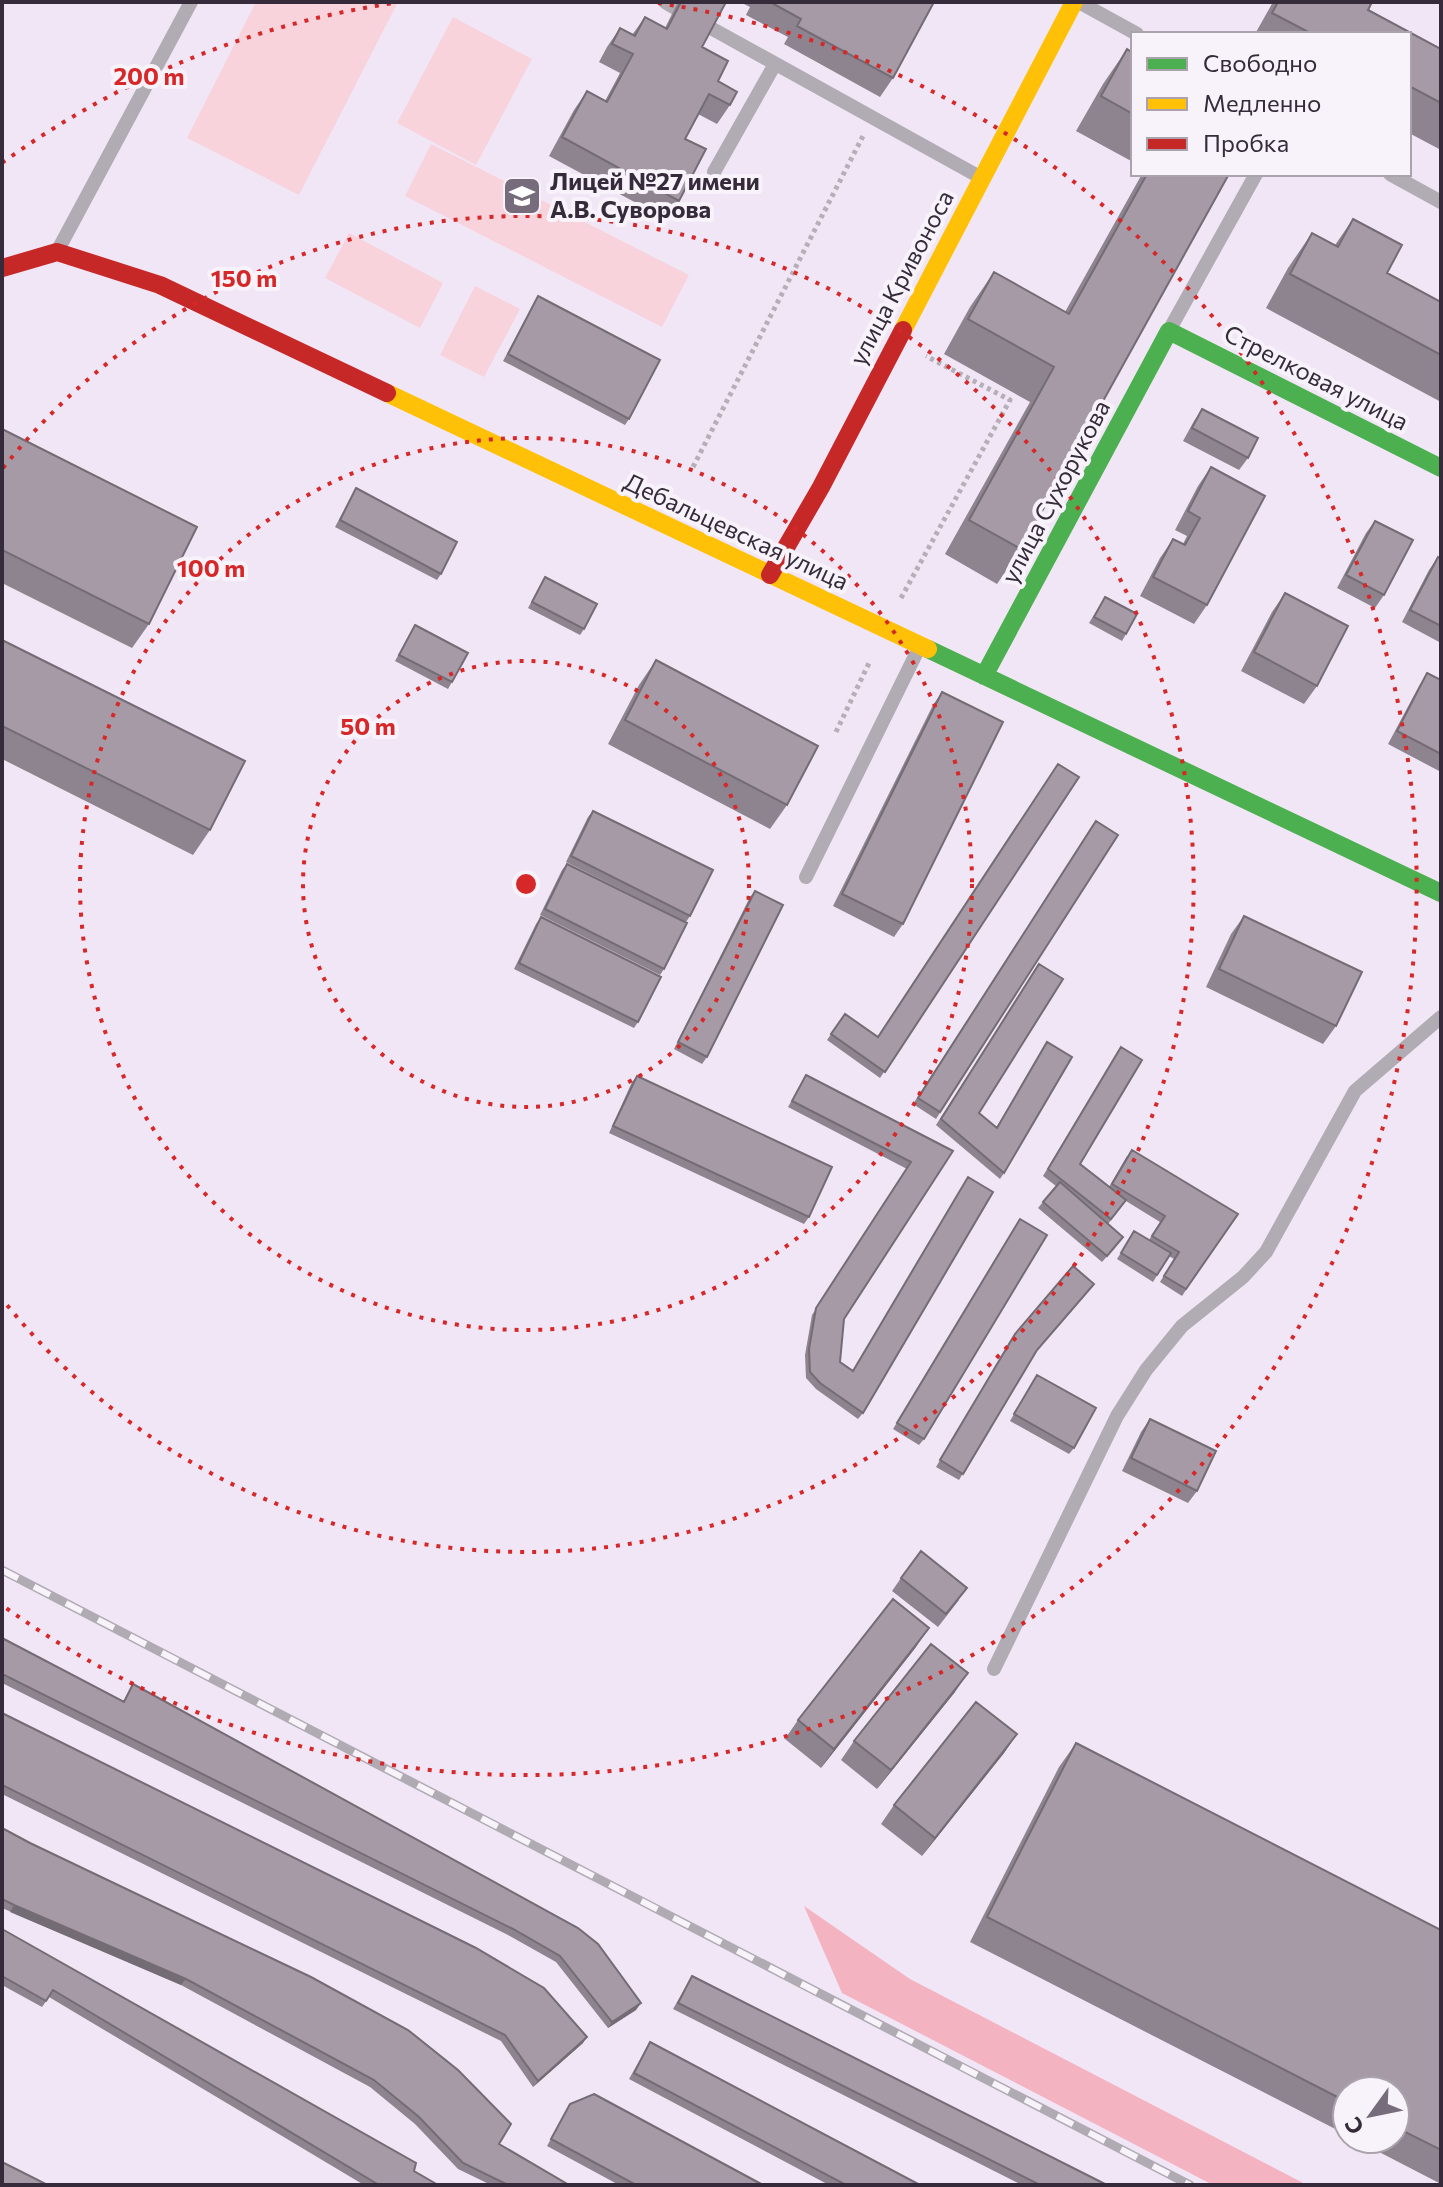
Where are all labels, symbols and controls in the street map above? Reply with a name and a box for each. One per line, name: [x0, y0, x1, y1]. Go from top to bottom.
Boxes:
legend: [1131, 32, 1411, 176]
text: Свободно: [1203, 48, 1317, 77]
text: 200 m: [114, 61, 184, 90]
text: Медленно: [1203, 88, 1321, 117]
text: Пробка: [1203, 128, 1289, 157]
place label: Лицей №27 имени А.В. Суворова: [550, 166, 760, 223]
school or university icon: Лицей №27 имени А.В. Суворова: [501, 175, 543, 217]
street label: улица Кривоноса: [842, 185, 959, 370]
text: 150 m: [211, 263, 277, 292]
street label: Стрелковая улица: [1220, 318, 1414, 436]
street label: улица Сухорукова: [994, 395, 1115, 588]
street label: Дебальцевская улица: [620, 466, 853, 595]
text: 100 m: [177, 553, 245, 582]
text: 50 m: [340, 711, 396, 740]
centre of rings: [512, 870, 540, 898]
north arrow: [1331, 2075, 1411, 2155]
text: С: [1338, 2113, 1369, 2140]

